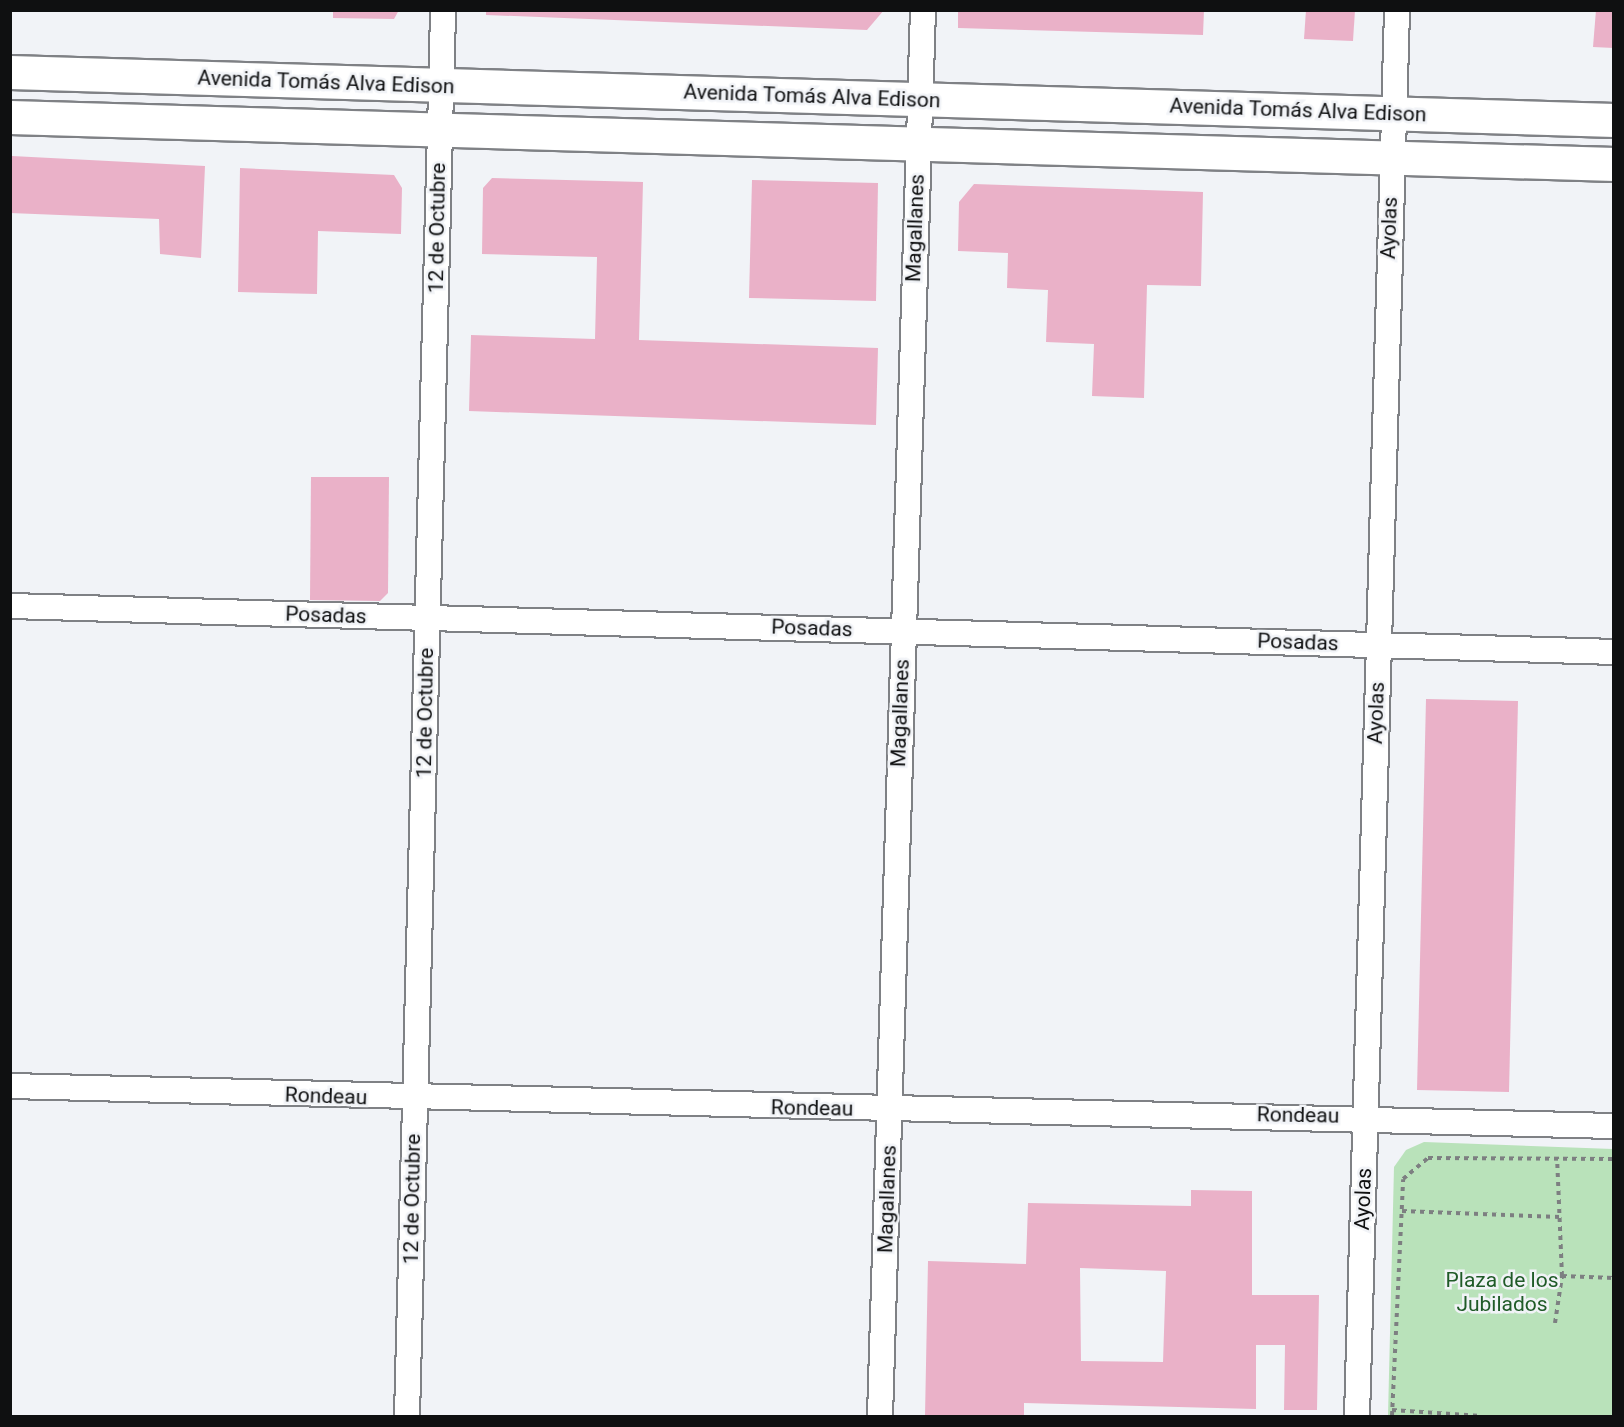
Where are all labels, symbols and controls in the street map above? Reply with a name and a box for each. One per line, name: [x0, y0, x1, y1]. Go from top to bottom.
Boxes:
street label: Avenida Tomás Alva Edison: [197, 65, 455, 99]
street label: Avenida Tomás Alva Edison: [683, 79, 941, 113]
street label: Avenida Tomás Alva Edison: [1169, 93, 1427, 127]
street label: 12 de Octubre: [423, 162, 451, 294]
street label: Magallanes: [901, 174, 929, 282]
street label: Ayolas: [1375, 196, 1403, 260]
street label: Posadas: [285, 601, 367, 629]
street label: Posadas: [771, 614, 853, 642]
street label: Posadas: [1257, 628, 1339, 656]
street label: 12 de Octubre: [411, 647, 439, 779]
street label: Magallanes: [886, 659, 914, 767]
street label: Ayolas: [1362, 681, 1390, 745]
street label: Rondeau: [284, 1082, 368, 1110]
street label: Rondeau: [771, 1095, 853, 1121]
street label: Rondeau: [1257, 1102, 1339, 1128]
street label: 12 de Octubre: [398, 1133, 426, 1265]
street label: Magallanes: [873, 1145, 901, 1253]
street label: Ayolas: [1349, 1167, 1377, 1231]
park label: Plaza de los Jubilados: [1446, 1267, 1558, 1317]

